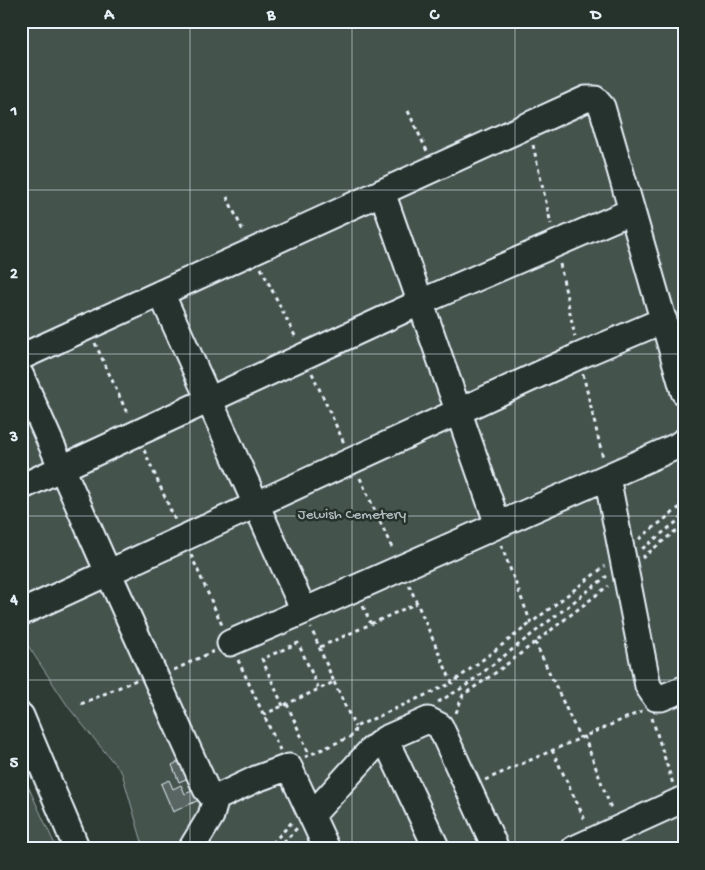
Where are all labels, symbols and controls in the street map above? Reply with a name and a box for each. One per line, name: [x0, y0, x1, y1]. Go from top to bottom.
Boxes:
text: A: [103, 7, 115, 26]
text: B: [266, 7, 276, 26]
text: C: [429, 7, 440, 26]
text: D: [589, 7, 602, 26]
text: 1: [10, 103, 17, 122]
text: 2: [10, 266, 18, 285]
text: 3: [9, 429, 18, 448]
park label: Jewish Cemetery: [298, 506, 407, 524]
text: 4: [9, 592, 18, 611]
text: 5: [10, 755, 19, 774]

